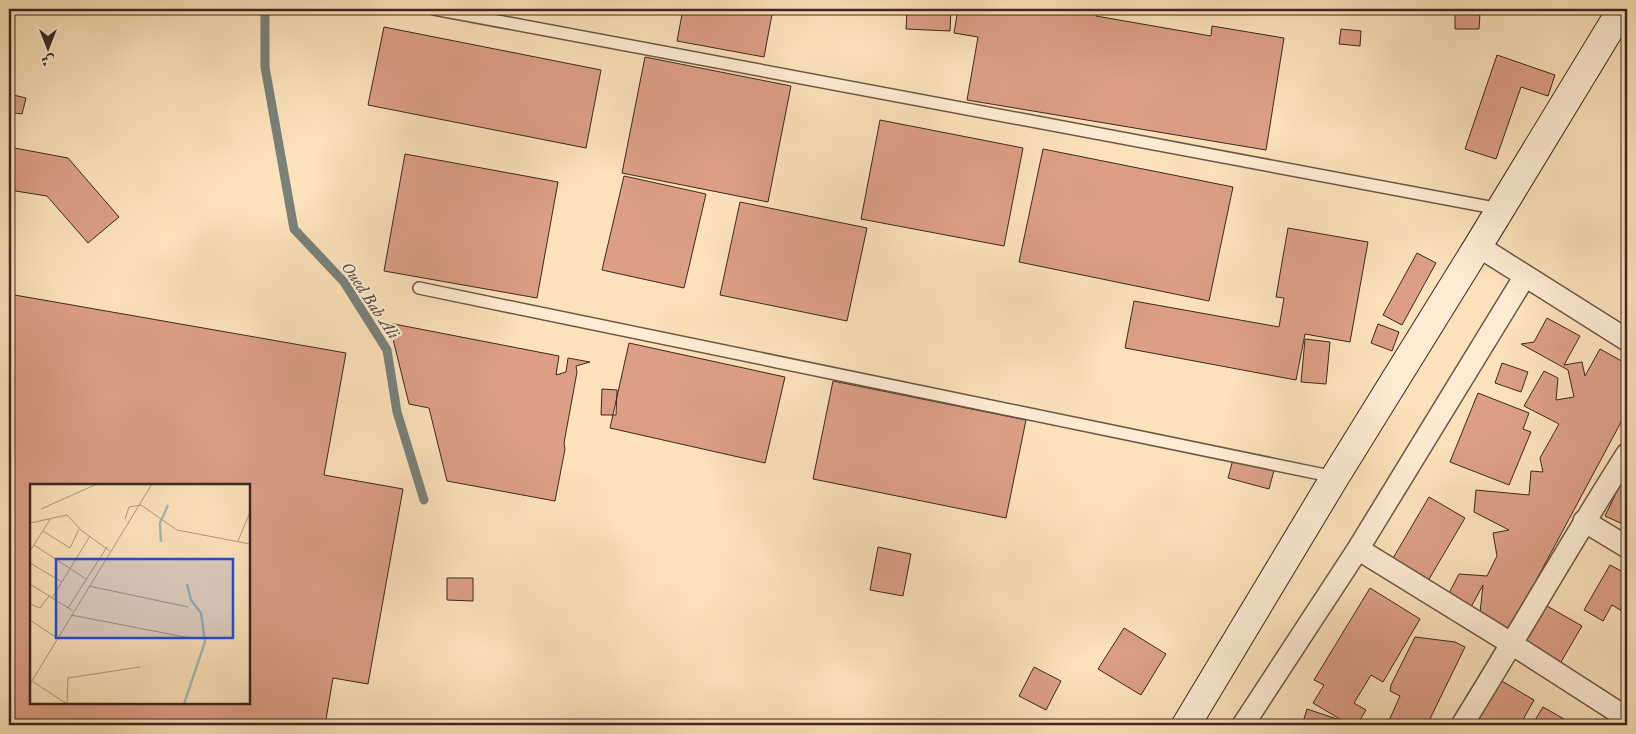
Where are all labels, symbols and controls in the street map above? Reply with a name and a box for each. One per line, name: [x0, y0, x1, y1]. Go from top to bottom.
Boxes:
north arrow: [22, 22, 72, 72]
text: ش: [41, 52, 55, 69]
water label: Oued Bab Ali: [338, 258, 403, 343]
inset map: [30, 484, 250, 704]

